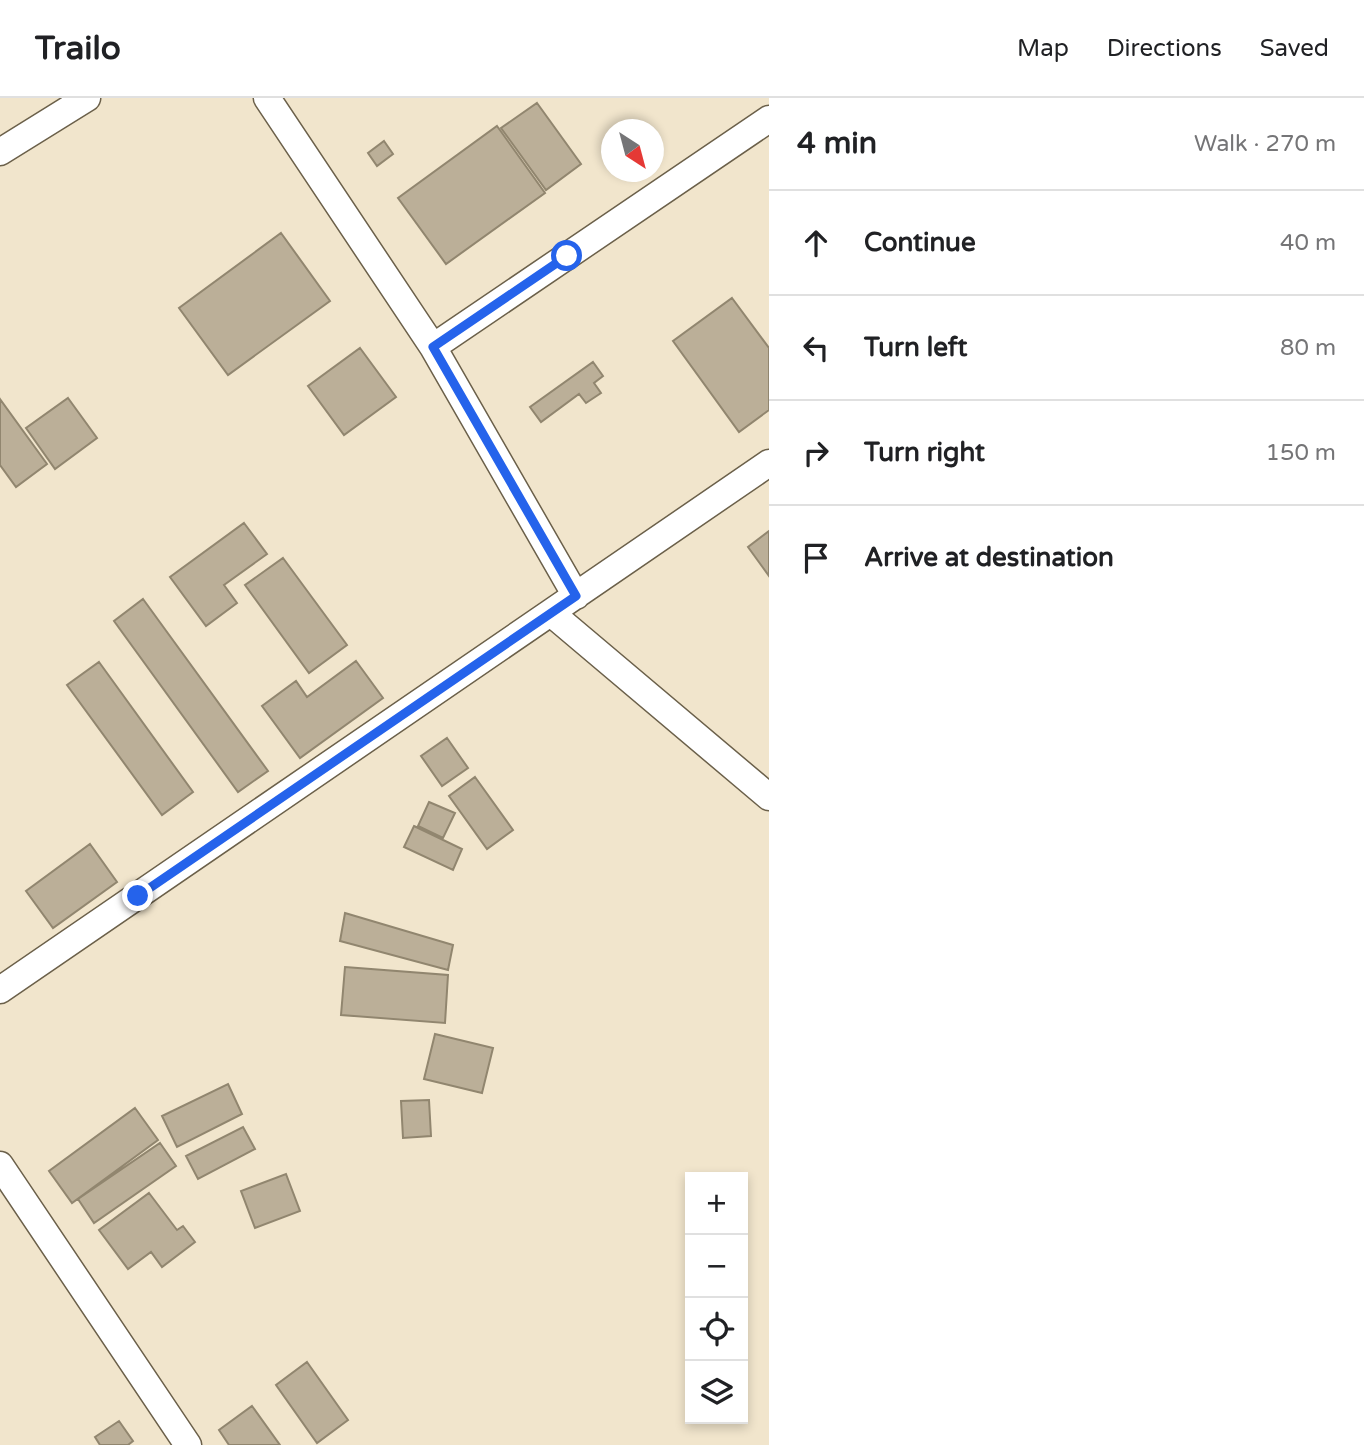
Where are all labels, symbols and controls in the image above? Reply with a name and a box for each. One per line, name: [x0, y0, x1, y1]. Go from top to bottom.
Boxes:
text: Trailo: [35, 29, 121, 68]
text: Map: [1017, 34, 1069, 63]
text: Directions: [1107, 34, 1222, 63]
text: Saved: [1260, 34, 1329, 63]
north arrow: [601, 119, 664, 182]
text: 4 min: [797, 125, 877, 162]
text: Walk · 270 m: [1194, 130, 1336, 158]
icon: ahead: [797, 224, 835, 262]
text: Continue: [864, 227, 976, 258]
text: 40 m: [1280, 229, 1336, 257]
route start: [551, 240, 582, 271]
icon: left: [797, 329, 835, 367]
text: Turn left: [864, 332, 967, 363]
text: 80 m: [1280, 334, 1336, 362]
icon: right: [797, 434, 835, 472]
text: Turn right: [864, 437, 985, 468]
text: 150 m: [1266, 439, 1336, 467]
icon: arrive: [797, 539, 835, 577]
text: Arrive at destination: [864, 542, 1114, 573]
route end: [122, 880, 153, 911]
map controls: [685, 1172, 748, 1424]
button: +: [685, 1172, 748, 1235]
button: −: [685, 1235, 748, 1298]
button: locate: [685, 1298, 748, 1361]
button: layers: [685, 1361, 748, 1424]

